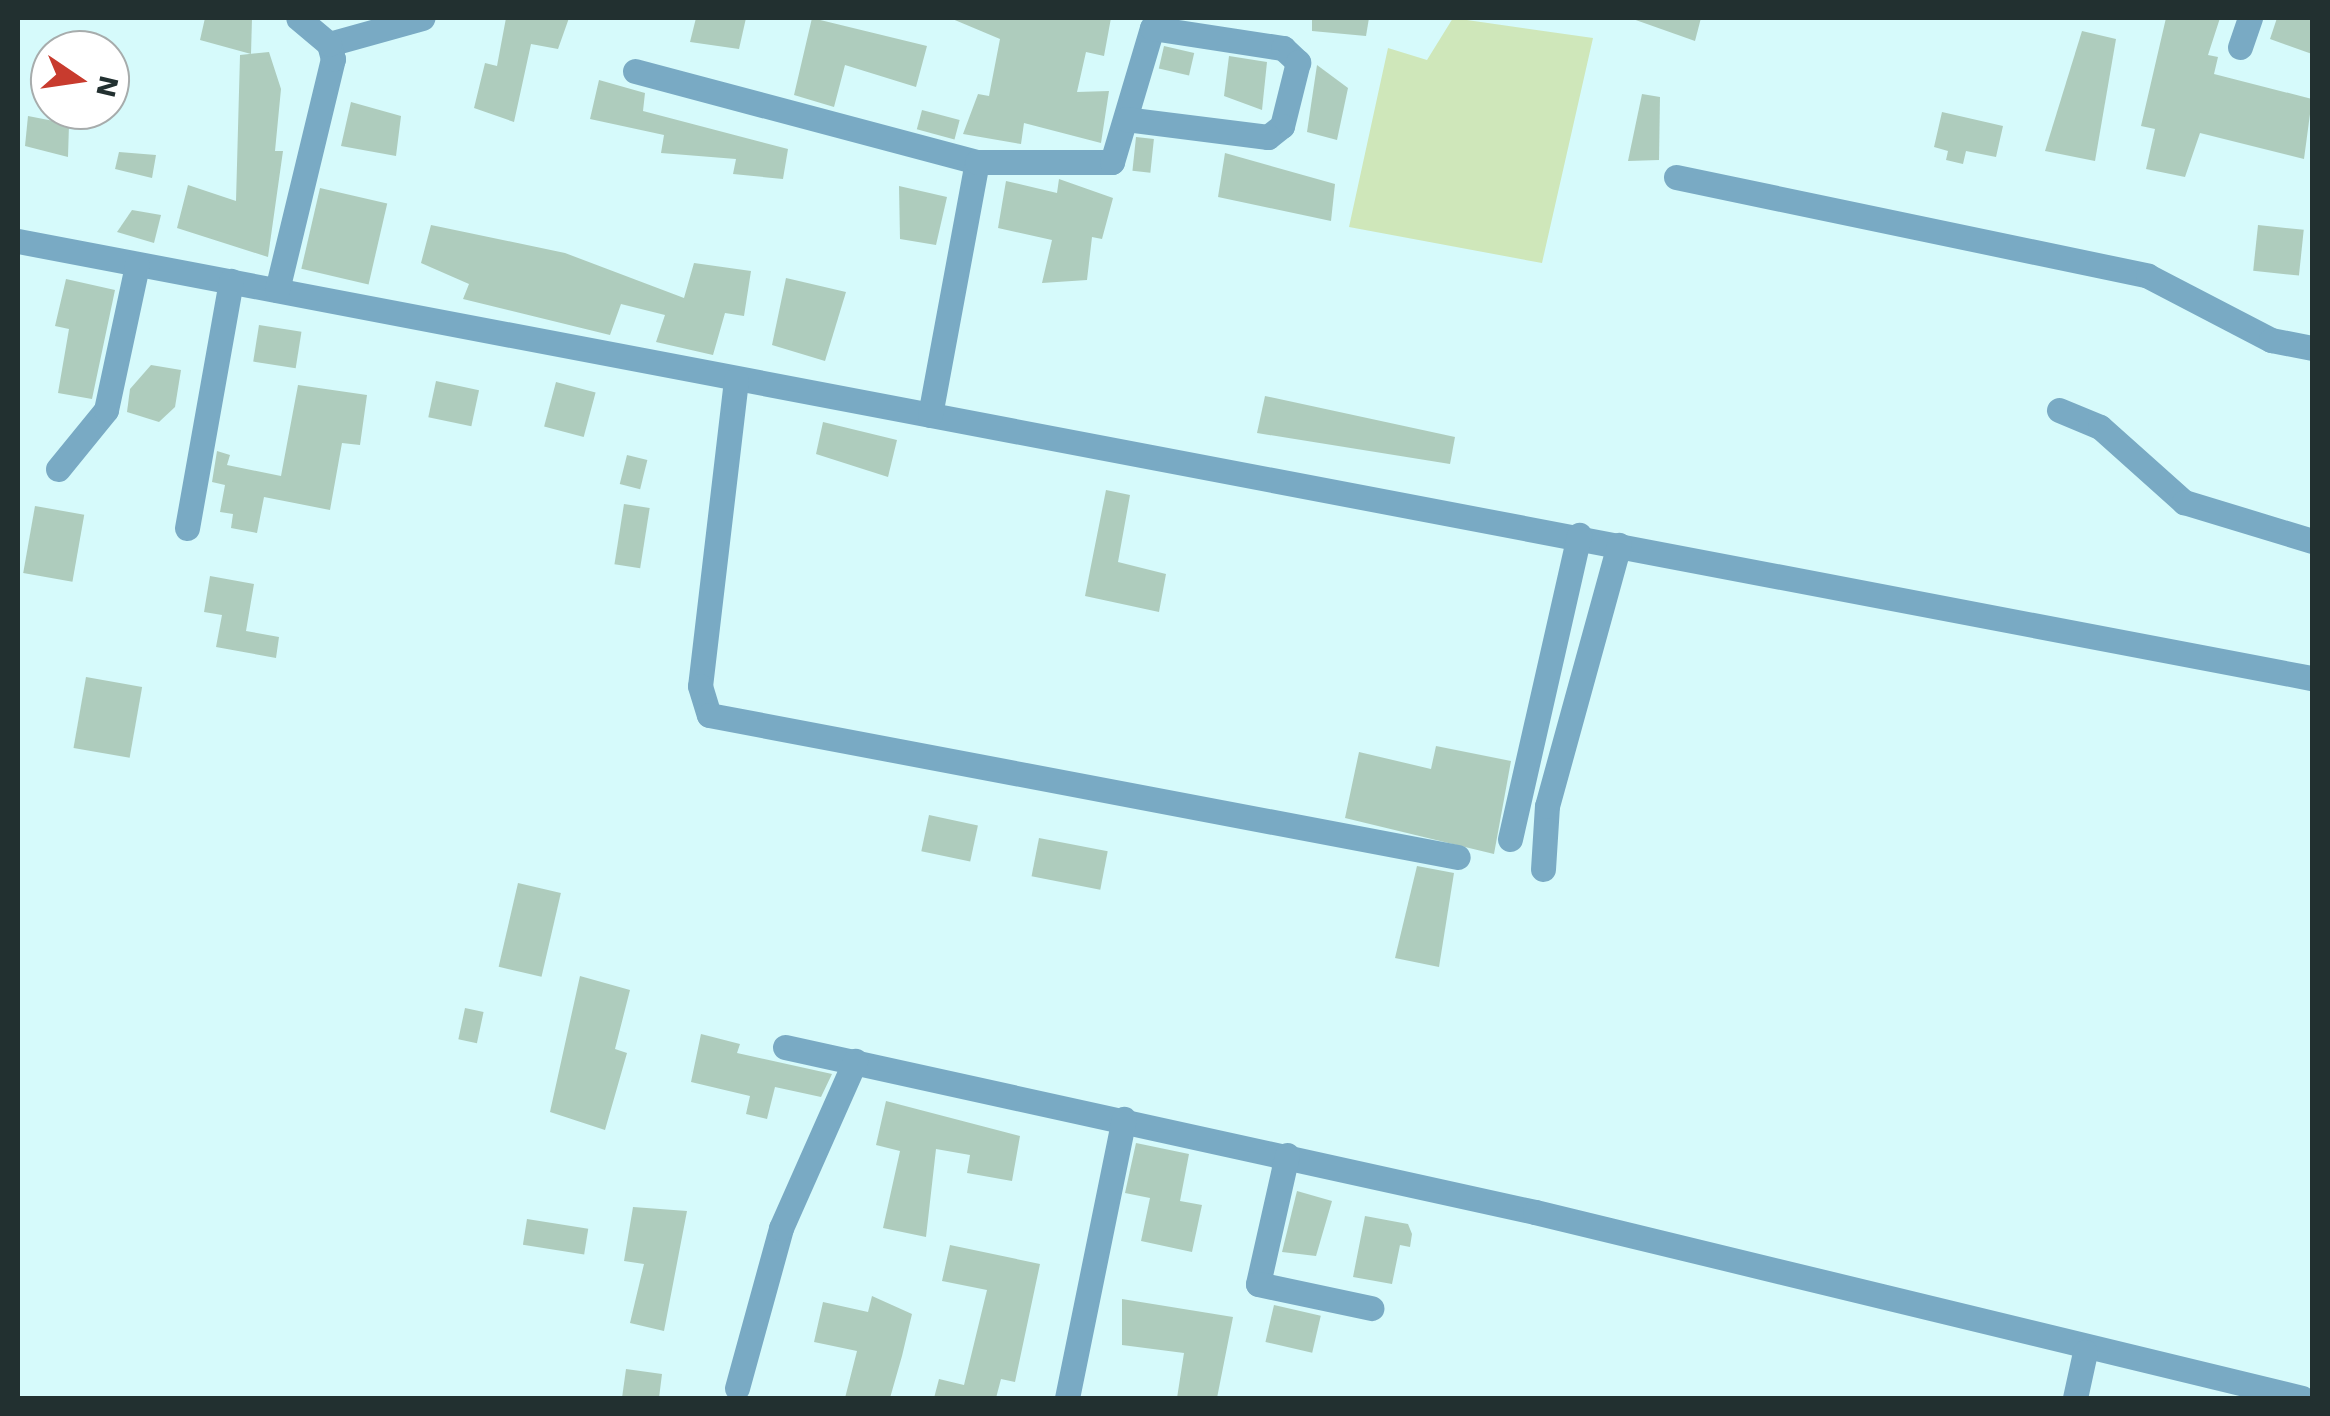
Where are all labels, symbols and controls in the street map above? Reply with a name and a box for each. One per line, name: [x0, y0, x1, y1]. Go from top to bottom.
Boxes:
north arrow: [30, 30, 130, 130]
text: N: [89, 73, 126, 100]

